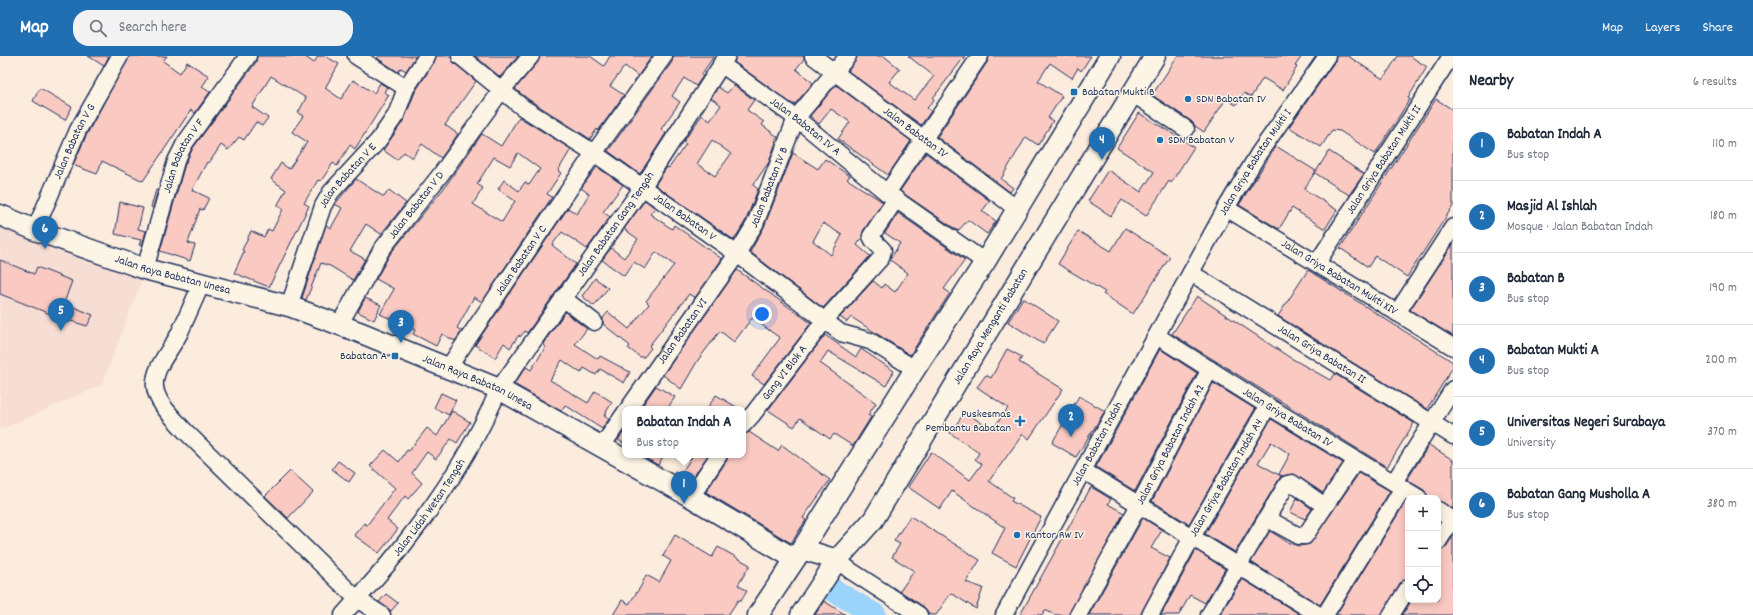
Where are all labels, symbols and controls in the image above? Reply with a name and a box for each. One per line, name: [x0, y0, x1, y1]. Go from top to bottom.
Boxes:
search box: [73, 10, 353, 46]
text: Map: [20, 15, 49, 42]
icon: search: [87, 17, 109, 39]
text: Search here: [119, 17, 187, 39]
text: Map: [1602, 18, 1623, 38]
text: Layers: [1645, 18, 1680, 38]
text: Share: [1702, 18, 1733, 38]
text: Nearby: [1469, 70, 1513, 94]
text: 6 results: [1693, 73, 1737, 92]
place label: Babatan Mukti B: [1082, 84, 1155, 101]
marker: Babatan Mukti B: [1069, 87, 1079, 97]
place label: SDN Babatan IV: [1196, 91, 1266, 108]
street label: Jalan Babatan IV A: [766, 93, 845, 160]
marker: SDN Babatan IV: [1183, 94, 1193, 104]
street label: Jalan Babatan V G: [49, 100, 100, 182]
street label: Jalan Griya Babatan Mukti II: [1342, 101, 1426, 218]
street label: Jalan Babatan IV: [880, 103, 951, 163]
street label: Jalan Griya Babatan Mukti I: [1215, 105, 1296, 219]
street label: Jalan Babatan V F: [159, 115, 209, 195]
text: Babatan Indah A: [1507, 124, 1602, 146]
pin: 4: [1089, 127, 1115, 160]
place label: SDN Babatan V: [1168, 132, 1235, 149]
marker: SDN Babatan V: [1155, 135, 1165, 145]
text: 1: [1481, 135, 1483, 154]
text: 110 m: [1712, 135, 1737, 154]
street label: Jalan Babatan V E: [315, 139, 381, 211]
street label: Jalan Babatan IV B: [746, 144, 793, 231]
text: Bus stop: [1507, 146, 1549, 165]
street label: Jalan Babatan V D: [384, 168, 448, 243]
street label: Jalan Babatan Gang Tengah: [573, 169, 659, 280]
street label: Jalan Babatan V: [650, 189, 720, 245]
text: Masjid Al Ishlah: [1507, 196, 1597, 218]
text: 2: [1479, 207, 1485, 226]
text: 180 m: [1710, 207, 1737, 226]
pin: 6: [32, 216, 58, 249]
text: Mosque · Jalan Babatan Indah: [1507, 218, 1653, 237]
street label: Jalan Babatan V C: [491, 222, 551, 299]
street label: Jalan Griya Babatan Mukti XIV: [1278, 235, 1401, 320]
street label: Jalan Raya Babatan Unesa: [112, 250, 233, 299]
street label: Jalan Raya Menganti Babatan: [949, 265, 1033, 388]
text: Babatan B: [1507, 268, 1565, 290]
text: 3: [1479, 279, 1485, 298]
text: 190 m: [1709, 279, 1737, 298]
text: Bus stop: [1507, 290, 1549, 309]
street label: Jalan Babatan VI: [654, 295, 712, 368]
pin: 5: [48, 298, 74, 331]
your location: [752, 304, 772, 324]
pin: 3: [388, 310, 414, 343]
street label: Jalan Griya Babatan II: [1274, 321, 1369, 388]
text: Babatan Mukti A: [1507, 340, 1599, 362]
street label: Gang VI Blok A: [758, 341, 812, 404]
place label: Babatan A: [340, 348, 387, 365]
street label: Jalan Raya Babatan Unesa: [420, 350, 536, 415]
marker: Babatan A: [390, 351, 400, 361]
text: 4: [1479, 351, 1485, 370]
text: 200 m: [1705, 351, 1737, 370]
text: Bus stop: [1507, 362, 1549, 381]
street label: Jalan Griya Babatan Indah A2: [1132, 381, 1209, 508]
street label: Jalan Griya Babatan IV: [1239, 384, 1336, 452]
street label: Jalan Babatan Indah: [1068, 399, 1127, 489]
pin: 2: [1058, 404, 1084, 437]
popup: [622, 406, 746, 458]
place label: Puskesmas Pembantu Babatan: [926, 406, 1011, 437]
text: Babatan Indah A: [637, 412, 731, 434]
text: Universitas Negeri Surabaya: [1507, 412, 1665, 434]
marker: Puskesmas Pembantu Babatan: [1014, 415, 1026, 427]
street label: Jalan Griya Babatan Indah A4: [1185, 416, 1267, 540]
text: 5: [1479, 423, 1485, 442]
text: 370 m: [1707, 423, 1737, 442]
text: Bus stop: [637, 434, 679, 453]
text: University: [1507, 434, 1556, 453]
street label: Jalan Lidah Wetan Tengah: [389, 456, 470, 560]
pin: 1: [671, 471, 697, 504]
text: Babatan Gang Musholla A: [1507, 484, 1650, 506]
map controls: [1405, 495, 1441, 603]
button: +: [1405, 495, 1441, 531]
text: 6: [1479, 495, 1485, 514]
text: 380 m: [1707, 495, 1737, 514]
text: Bus stop: [1507, 506, 1549, 525]
place label: Kantor RW IV: [1025, 527, 1084, 544]
marker: Kantor RW IV: [1012, 530, 1022, 540]
button: −: [1405, 531, 1441, 567]
button: locate: [1405, 567, 1441, 603]

